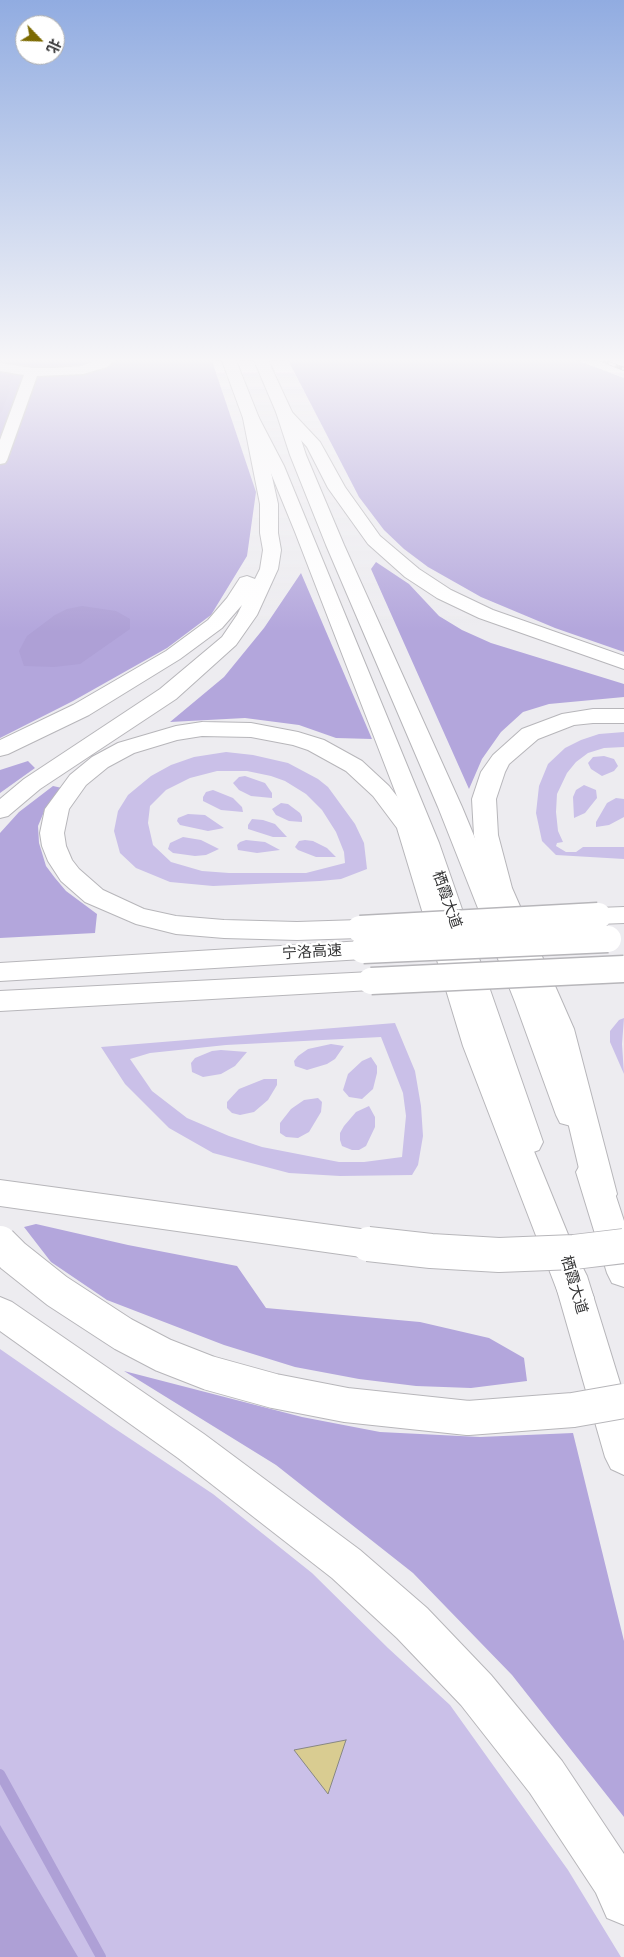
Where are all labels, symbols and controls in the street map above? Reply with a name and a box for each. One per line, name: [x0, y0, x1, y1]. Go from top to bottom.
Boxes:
north arrow: [15, 15, 65, 65]
text: 北: [42, 36, 65, 56]
street label: 栖霞大道: [428, 869, 464, 931]
street label: 宁洛高速: [282, 942, 342, 964]
street label: 栖霞大道: [556, 1254, 590, 1316]

